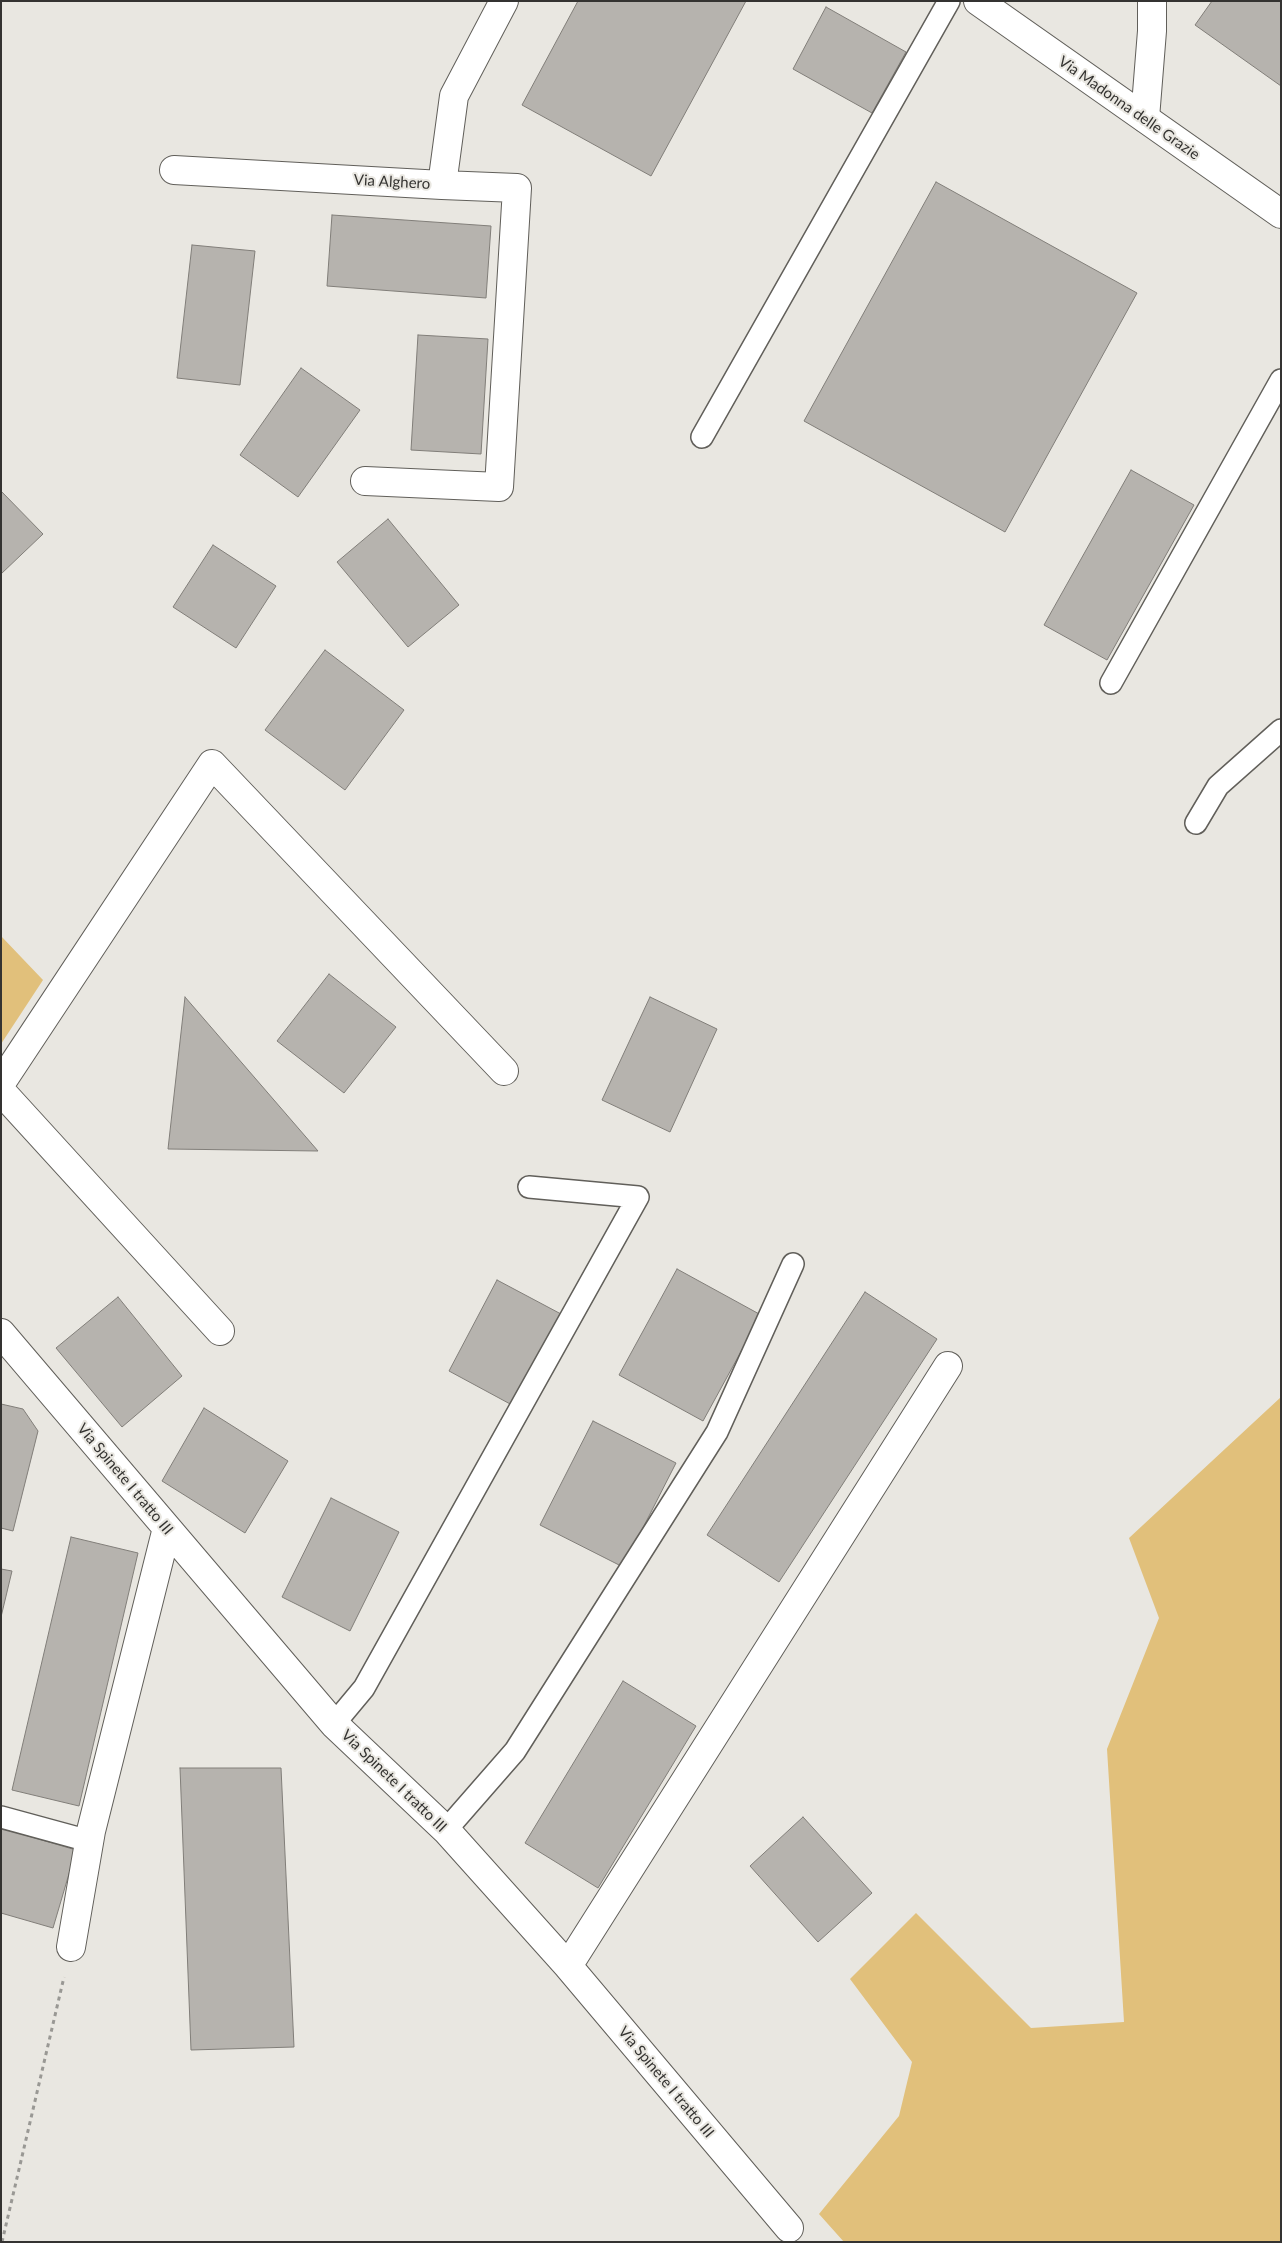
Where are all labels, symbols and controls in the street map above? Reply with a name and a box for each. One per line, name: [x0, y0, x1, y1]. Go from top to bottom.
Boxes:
street label: Via Madonna delle Grazie: [1055, 52, 1203, 164]
street label: Via Alghero: [353, 171, 431, 193]
street label: Via Spinete I tratto III: [73, 1420, 177, 1538]
street label: Via Spinete I tratto III: [338, 1726, 450, 1836]
street label: Via Spinete I tratto III: [614, 2023, 718, 2141]

